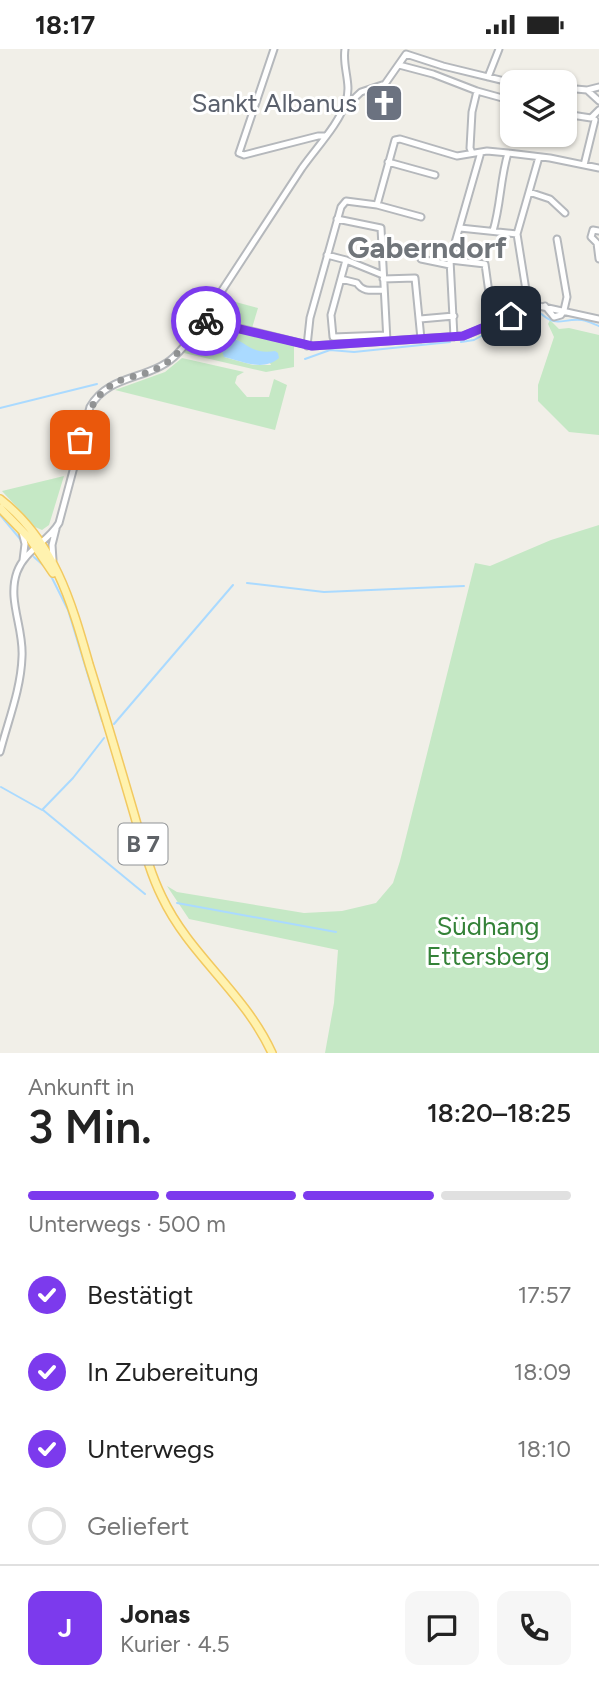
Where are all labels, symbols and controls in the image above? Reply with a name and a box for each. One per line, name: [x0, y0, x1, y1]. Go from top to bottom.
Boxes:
text: 18:17: [35, 9, 95, 41]
map controls: [500, 70, 577, 147]
button: layers: [500, 70, 577, 147]
church icon: Sankt Albanus: [363, 82, 405, 124]
place label: Sankt Albanus: [191, 87, 357, 119]
district label: Gaberndorf: [347, 229, 507, 266]
courier: [171, 286, 241, 356]
pin: [481, 286, 541, 346]
icon: home: [492, 297, 530, 335]
icon: bike: [187, 302, 225, 340]
pin: [50, 410, 110, 470]
icon: bag: [61, 421, 99, 459]
road number: B 7: [118, 823, 168, 865]
park label: Südhang Ettersberg: [426, 910, 550, 972]
text: Ankunft in: [28, 1073, 134, 1101]
text: 18:20–18:25: [427, 1097, 571, 1129]
text: 3 Min.: [28, 1099, 152, 1155]
text: Unterwegs · 500 m: [28, 1210, 226, 1238]
icon: check: [28, 1276, 66, 1314]
text: Bestätigt: [87, 1279, 193, 1311]
text: 17:57: [518, 1281, 571, 1309]
icon: check: [28, 1353, 66, 1391]
text: In Zubereitung: [87, 1356, 259, 1388]
text: 18:09: [514, 1358, 571, 1386]
icon: check: [28, 1430, 66, 1468]
text: Unterwegs: [87, 1433, 214, 1465]
text: 18:10: [517, 1435, 571, 1463]
text: Geliefert: [87, 1510, 189, 1542]
button: chat: [405, 1591, 479, 1665]
button: phone: [497, 1591, 571, 1665]
text: Jonas: [120, 1598, 190, 1630]
text: J: [58, 1612, 72, 1644]
text: Kurier · 4.5: [120, 1630, 230, 1658]

